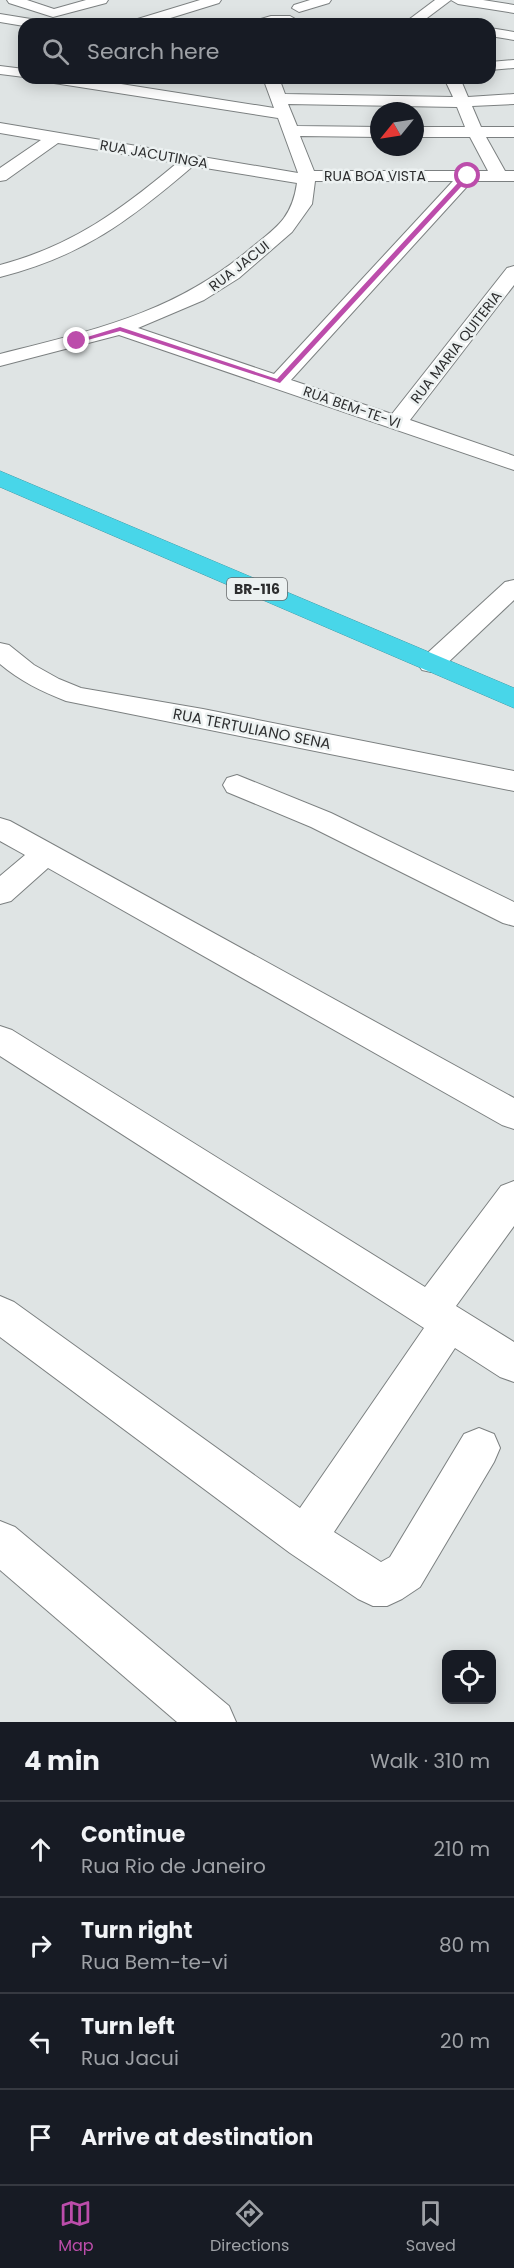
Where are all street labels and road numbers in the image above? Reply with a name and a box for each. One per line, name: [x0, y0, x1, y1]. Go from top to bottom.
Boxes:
street label: RUA JACUTINGA: [98, 135, 210, 173]
street label: RUA BOA VISTA: [324, 166, 426, 186]
street label: RUA JACUI: [205, 236, 273, 296]
street label: RUA MARIA QUITERIA: [406, 287, 506, 407]
street label: RUA BEM-TE-VI: [301, 381, 403, 433]
road number: BR-116: [227, 578, 287, 600]
street label: RUA TERTULIANO SENA: [171, 703, 333, 754]

